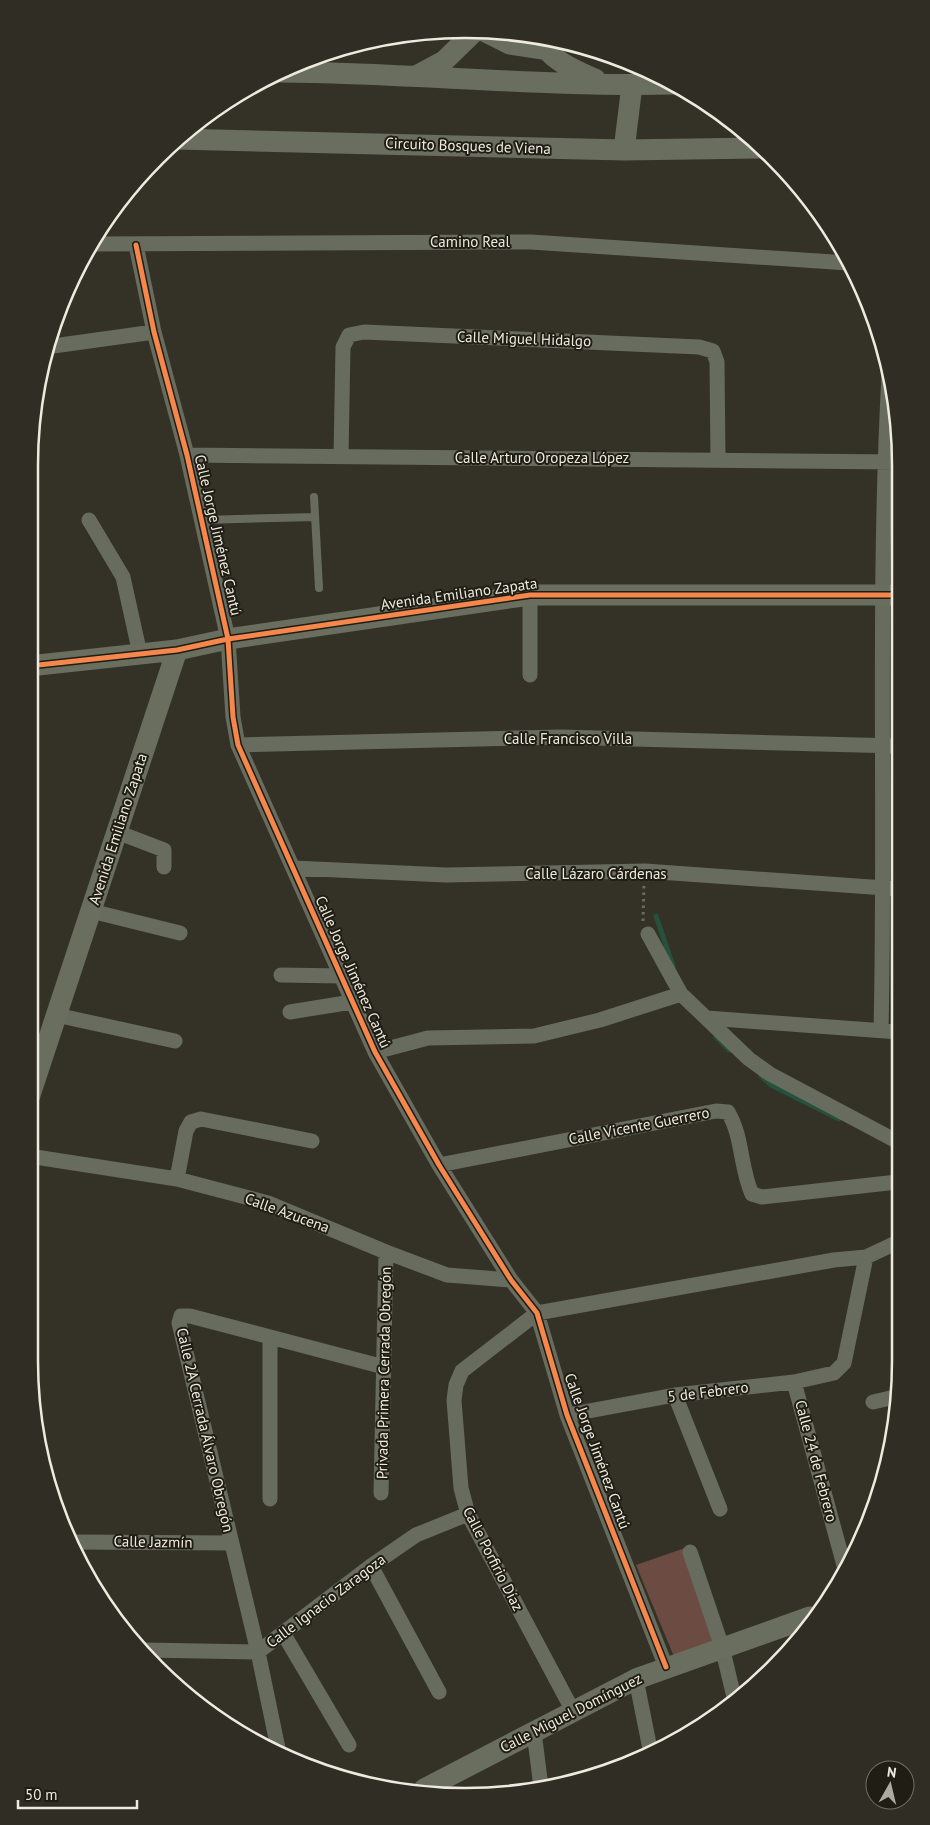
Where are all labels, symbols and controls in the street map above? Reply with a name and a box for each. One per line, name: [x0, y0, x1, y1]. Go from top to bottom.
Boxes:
street label: Circuito Bosques de Viena: [385, 133, 551, 158]
street label: Camino Real: [430, 232, 511, 251]
street label: Calle Miguel Hidalgo: [457, 327, 591, 350]
street label: Calle Arturo Oropeza López: [455, 448, 629, 467]
street label: Calle Jorge Jiménez Cantú: [191, 453, 246, 617]
street label: Avenida Emiliano Zapata: [379, 573, 539, 614]
street label: Calle Francisco Villa: [504, 729, 632, 748]
street label: Avenida Emiliano Zapata: [84, 751, 151, 907]
street label: Calle Lázaro Cárdenas: [525, 864, 667, 883]
street label: Calle Jorge Jiménez Cantú: [311, 893, 396, 1051]
street label: Calle Vicente Guerrero: [567, 1103, 711, 1148]
street label: Calle Azucena: [242, 1188, 332, 1237]
street label: Privada Primera Cerrada Obregón: [372, 1267, 395, 1479]
street label: Calle 2A Cerrada Álvaro Obregón: [173, 1326, 238, 1534]
street label: Calle Jorge Jiménez Cantú: [560, 1370, 635, 1531]
street label: 5 de Febrero: [666, 1377, 749, 1406]
street label: Calle 24 de Febrero: [791, 1398, 842, 1524]
street label: Calle Porfirio Díaz: [459, 1504, 528, 1614]
street label: Calle Jazmín: [113, 1531, 193, 1552]
street label: Calle Ignacio Zaragoza: [262, 1550, 389, 1652]
street label: Calle Miguel Domínguez: [497, 1669, 645, 1757]
north arrow: [865, 1760, 915, 1810]
text: N: [886, 1763, 898, 1782]
scale bar: [18, 1778, 136, 1810]
text: 50 m: [25, 1785, 58, 1804]

